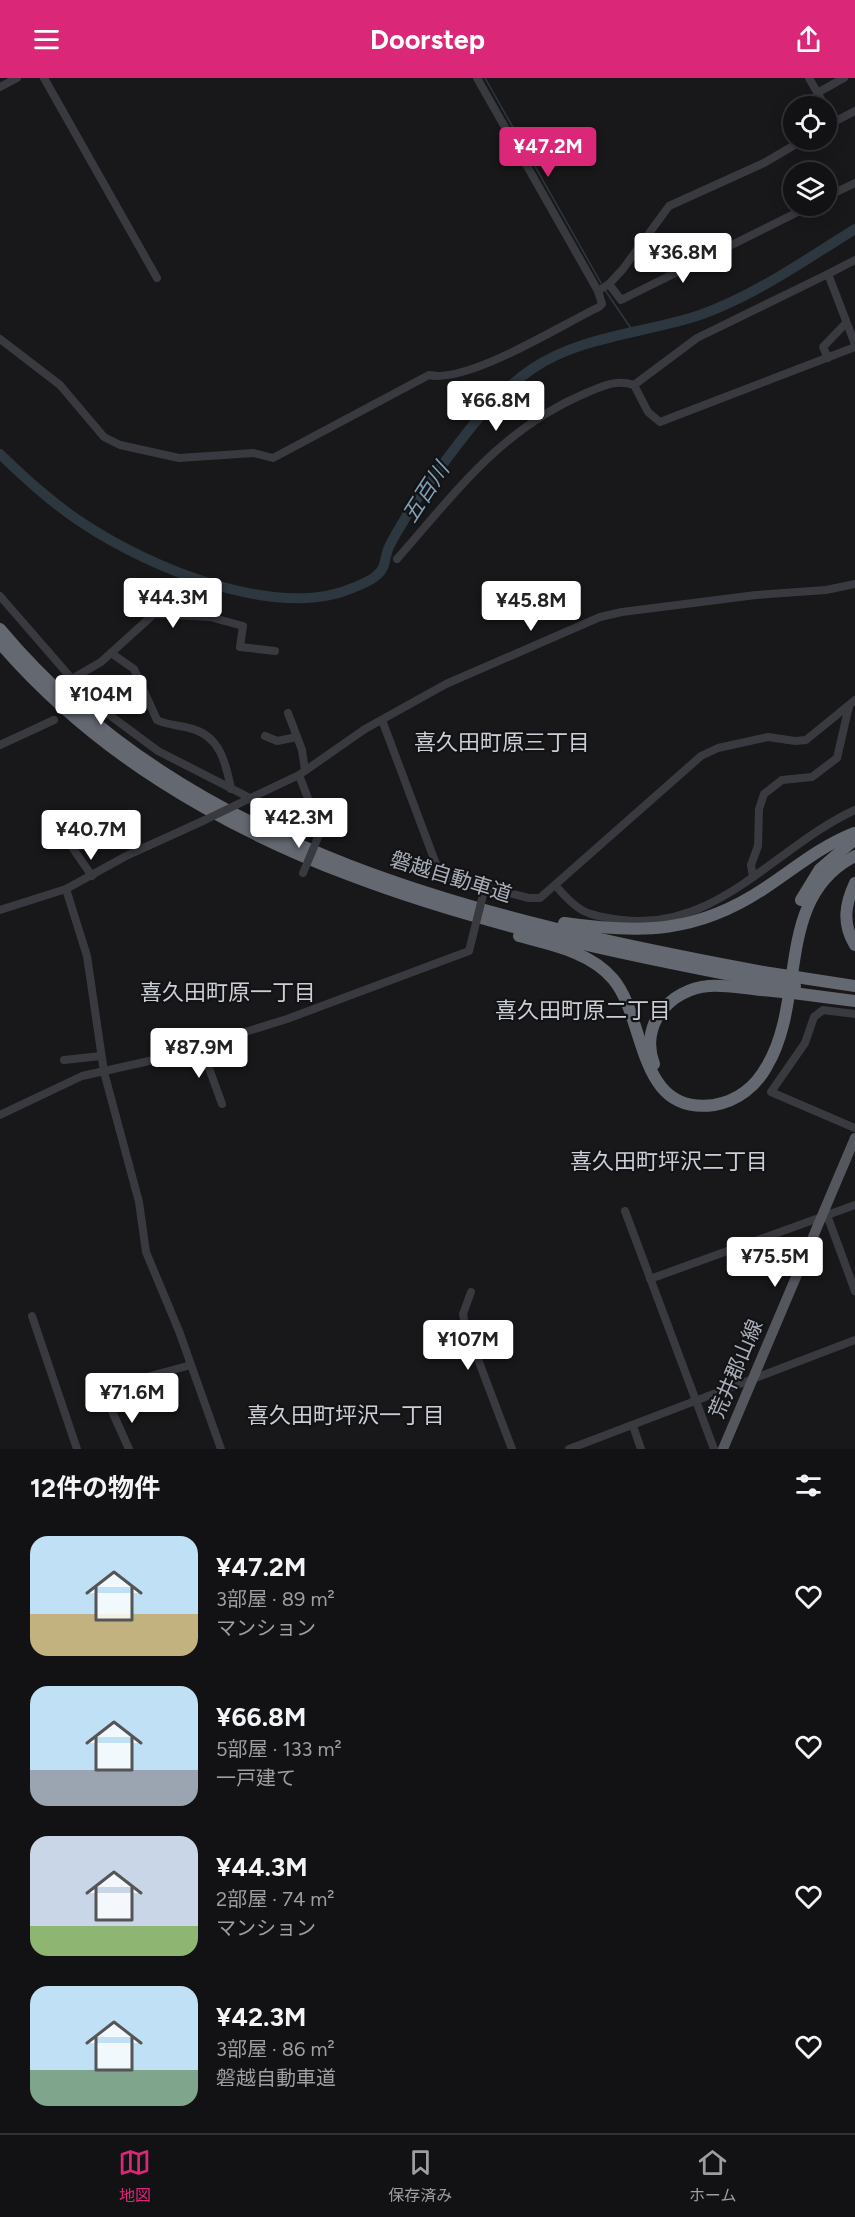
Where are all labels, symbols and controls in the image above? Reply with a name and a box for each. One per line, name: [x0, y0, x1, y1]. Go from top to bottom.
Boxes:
icon: menu: [30, 23, 63, 56]
text: Doorstep: [370, 23, 485, 56]
icon: share: [792, 23, 825, 56]
map controls: [783, 96, 837, 216]
button: locate: [783, 96, 837, 150]
pin: ¥47.2M: [499, 127, 597, 178]
text: ¥47.2M: [513, 134, 583, 158]
button: layers: [783, 162, 837, 216]
pin: ¥36.8M: [634, 233, 732, 284]
text: ¥36.8M: [649, 240, 717, 264]
pin: ¥66.8M: [447, 381, 545, 432]
text: ¥66.8M: [461, 388, 531, 412]
water label: 五百川: [396, 456, 456, 527]
pin: ¥44.3M: [124, 578, 222, 629]
pin: ¥45.8M: [482, 581, 580, 632]
text: ¥44.3M: [138, 585, 208, 609]
text: ¥45.8M: [496, 588, 566, 612]
pin: ¥104M: [59, 675, 143, 726]
text: ¥104M: [69, 682, 133, 706]
district label: 喜久田町原三丁目: [414, 729, 590, 756]
pin: ¥42.3M: [250, 798, 348, 849]
text: ¥42.3M: [264, 805, 334, 829]
pin: ¥40.7M: [42, 810, 140, 861]
text: ¥40.7M: [56, 817, 126, 841]
street label: 磐越自動車道: [387, 846, 515, 907]
district label: 喜久田町原一丁目: [140, 979, 316, 1006]
district label: 喜久田町原二丁目: [495, 997, 671, 1024]
pin: ¥87.9M: [150, 1028, 248, 1079]
text: ¥87.9M: [165, 1035, 233, 1059]
district label: 喜久田町坪沢二丁目: [570, 1148, 768, 1175]
pin: ¥75.5M: [726, 1237, 824, 1288]
text: ¥75.5M: [741, 1244, 809, 1268]
street label: 荒井郡山線: [704, 1316, 768, 1422]
pin: ¥107M: [426, 1320, 510, 1371]
text: ¥107M: [437, 1327, 499, 1351]
pin: ¥71.6M: [83, 1373, 181, 1424]
text: ¥71.6M: [99, 1380, 165, 1404]
district label: 喜久田町坪沢一丁目: [247, 1402, 445, 1429]
icon: filters: [792, 1469, 825, 1502]
text: 12件の物件: [30, 1472, 160, 1504]
text: ¥47.2M: [216, 1551, 306, 1583]
icon: home: [78, 1560, 150, 1632]
icon: heart: [792, 1580, 825, 1613]
text: 3部屋 · 89 m²: [216, 1587, 335, 1611]
text: マンション: [216, 1616, 316, 1640]
text: ¥66.8M: [216, 1701, 306, 1733]
icon: home: [78, 1710, 150, 1782]
icon: heart: [792, 1730, 825, 1763]
text: 5部屋 · 133 m²: [216, 1737, 342, 1761]
text: 一戸建て: [216, 1766, 296, 1790]
text: ¥44.3M: [216, 1851, 308, 1883]
icon: home: [78, 1860, 150, 1932]
icon: heart: [792, 1880, 825, 1913]
text: 2部屋 · 74 m²: [216, 1887, 334, 1911]
text: マンション: [216, 1916, 316, 1940]
text: ¥42.3M: [216, 2001, 306, 2033]
icon: home: [78, 2010, 150, 2082]
icon: heart: [792, 2030, 825, 2063]
text: 3部屋 · 86 m²: [216, 2037, 335, 2061]
text: 磐越自動車道: [216, 2066, 336, 2090]
tab: 地図: [118, 2146, 151, 2206]
tab: 保存済み: [388, 2146, 452, 2206]
tab: ホーム: [689, 2146, 737, 2206]

